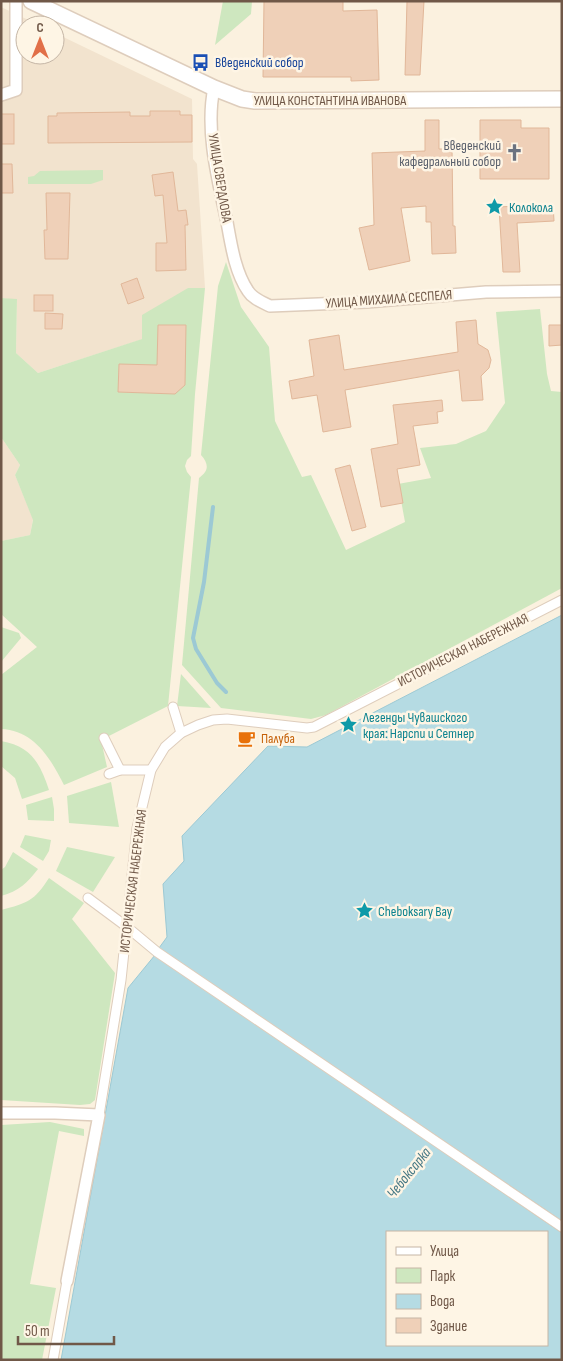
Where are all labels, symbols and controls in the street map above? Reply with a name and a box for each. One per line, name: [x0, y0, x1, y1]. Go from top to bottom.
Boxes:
north arrow: [15, 15, 65, 65]
text: С: [36, 19, 44, 36]
bus stop icon: Введенский собор: [191, 52, 211, 72]
place label: Введенский собор: [215, 54, 304, 71]
street label: УЛИЦА КОНСТАНТИНА ИВАНОВА: [254, 92, 407, 109]
street label: УЛИЦА СВЕРДЛОВА: [205, 132, 236, 225]
place label: Введенский кафедральный собор: [399, 137, 501, 170]
church icon: Введенский кафедральный собор: [505, 143, 525, 163]
place icon: Колокола: [485, 197, 505, 217]
place label: Колокола: [509, 199, 553, 216]
street label: УЛИЦА МИХАИЛА СЕСПЕЛЯ: [325, 286, 453, 312]
street label: ИСТОРИЧЕСКАЯ НАБЕРЕЖНАЯ: [395, 610, 531, 690]
place label: Легенды Чувашского края: Нарспи и Сетнер: [362, 709, 475, 742]
place icon: Легенды Чувашского края: Нарспи и Сетнер: [339, 715, 359, 735]
cafe icon: Палуба: [237, 728, 257, 748]
place label: Палуба: [261, 730, 295, 747]
street label: ИСТОРИЧЕСКАЯ НАБЕРЕЖНАЯ: [116, 808, 150, 954]
place icon: Cheboksary Bay: [354, 901, 374, 921]
place label: Cheboksary Bay: [378, 903, 453, 920]
water label: Чебоксарка: [383, 1144, 435, 1202]
legend: [386, 1231, 548, 1346]
text: Улица: [430, 1242, 459, 1261]
text: Парк: [430, 1267, 456, 1286]
text: Вода: [430, 1292, 455, 1311]
scale bar: [18, 1314, 114, 1346]
text: Здание: [430, 1317, 467, 1336]
text: 50 m: [25, 1322, 50, 1341]

